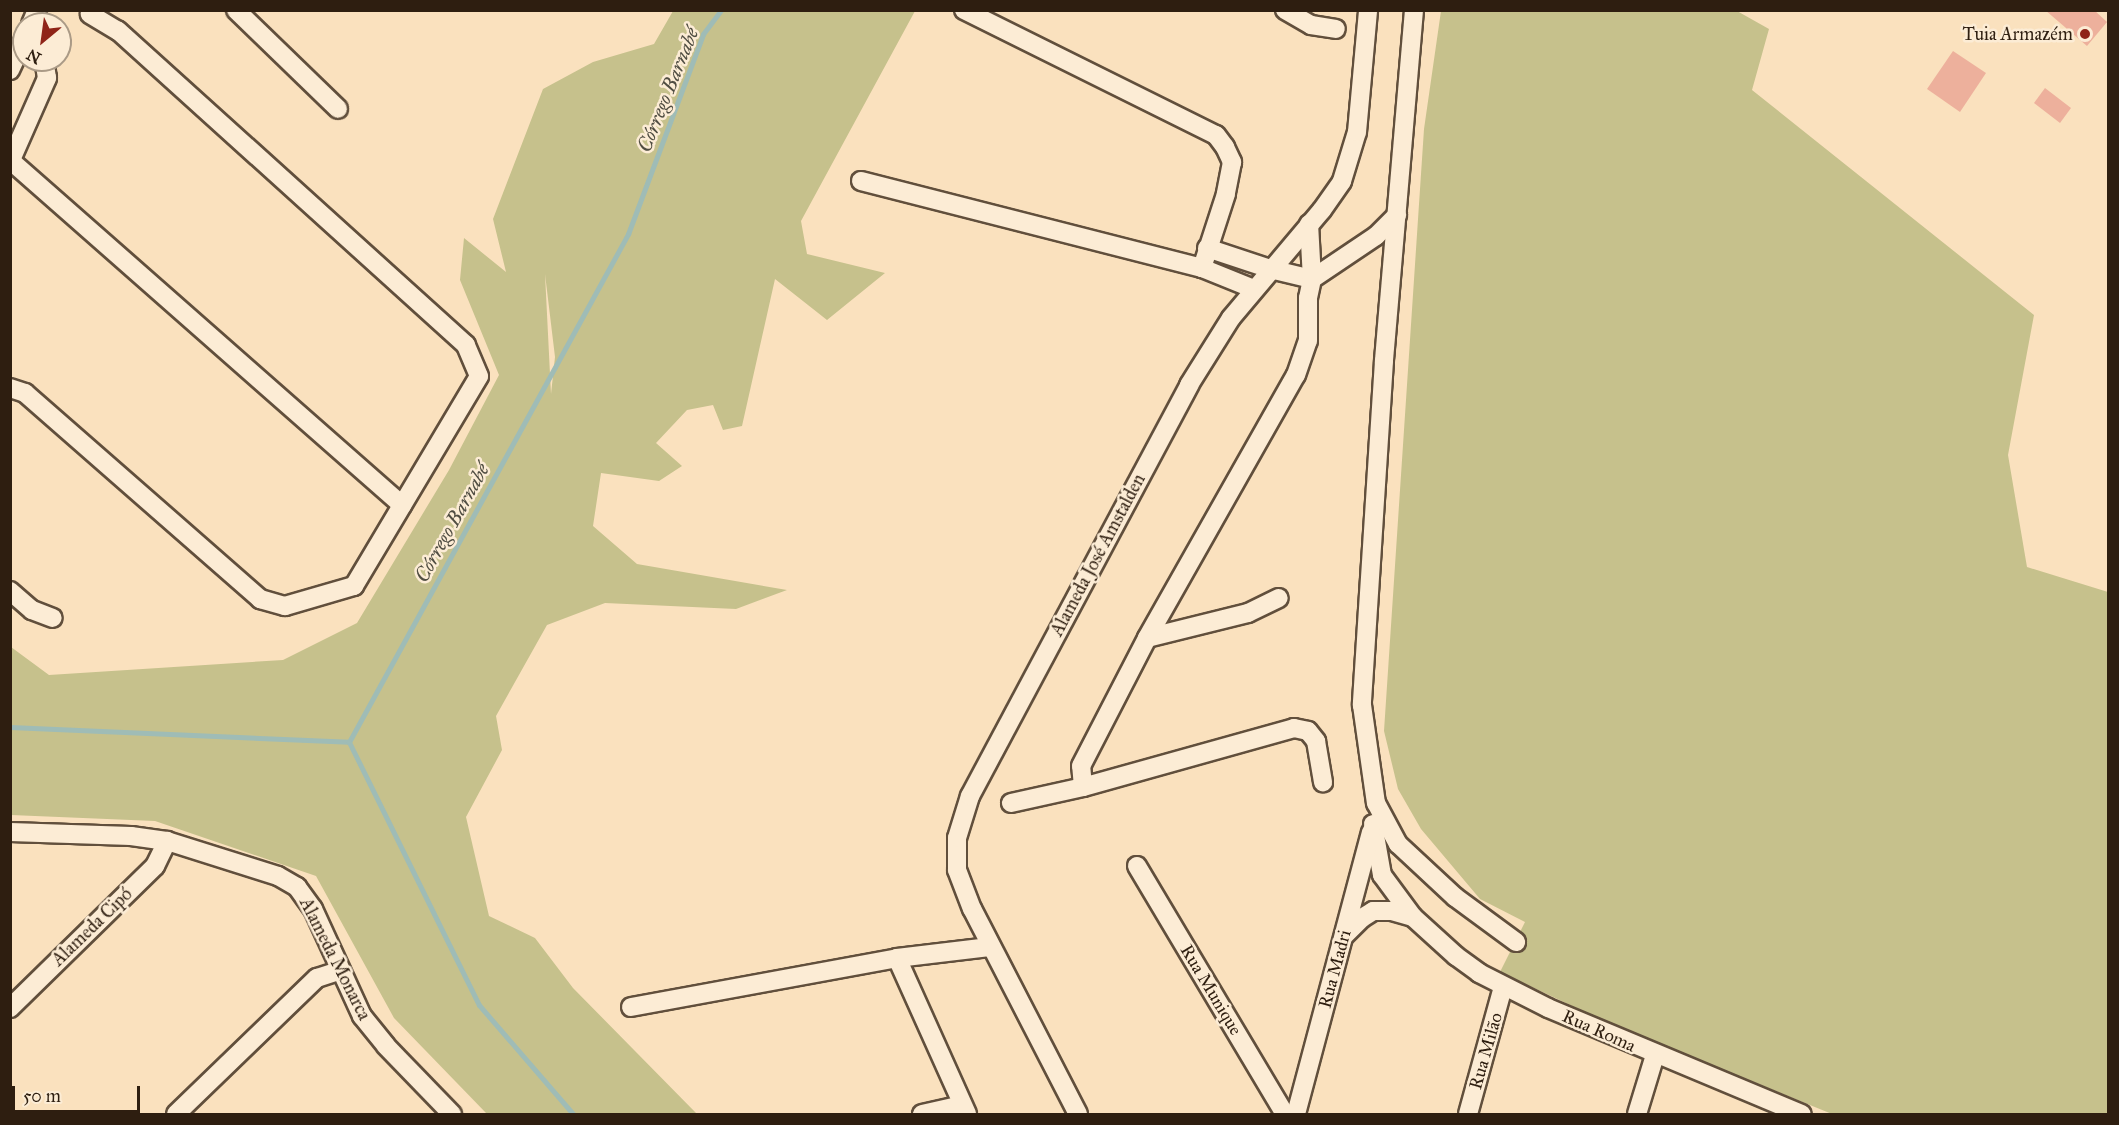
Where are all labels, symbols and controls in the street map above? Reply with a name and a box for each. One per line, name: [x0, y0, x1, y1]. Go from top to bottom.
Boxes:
north arrow: [12, 12, 72, 72]
place label: Tuia Armazém: [1962, 23, 2073, 45]
water label: Córrego Barnabé: [632, 24, 704, 156]
marker: Tuia Armazém: [2078, 27, 2092, 41]
text: N: [23, 45, 45, 68]
water label: Córrego Barnabé: [410, 460, 494, 586]
street label: Alameda José Amstalden: [1046, 470, 1150, 640]
street label: Alameda Cipó: [47, 883, 137, 971]
street label: Alameda Monarca: [295, 894, 375, 1024]
street label: Rua Madri: [1314, 927, 1356, 1011]
street label: Rua Munique: [1176, 941, 1246, 1039]
street label: Rua Roma: [1559, 1005, 1639, 1057]
street label: Rua Milão: [1465, 1010, 1507, 1092]
scale bar: [15, 1074, 142, 1112]
text: 50 m: [23, 1085, 61, 1107]

